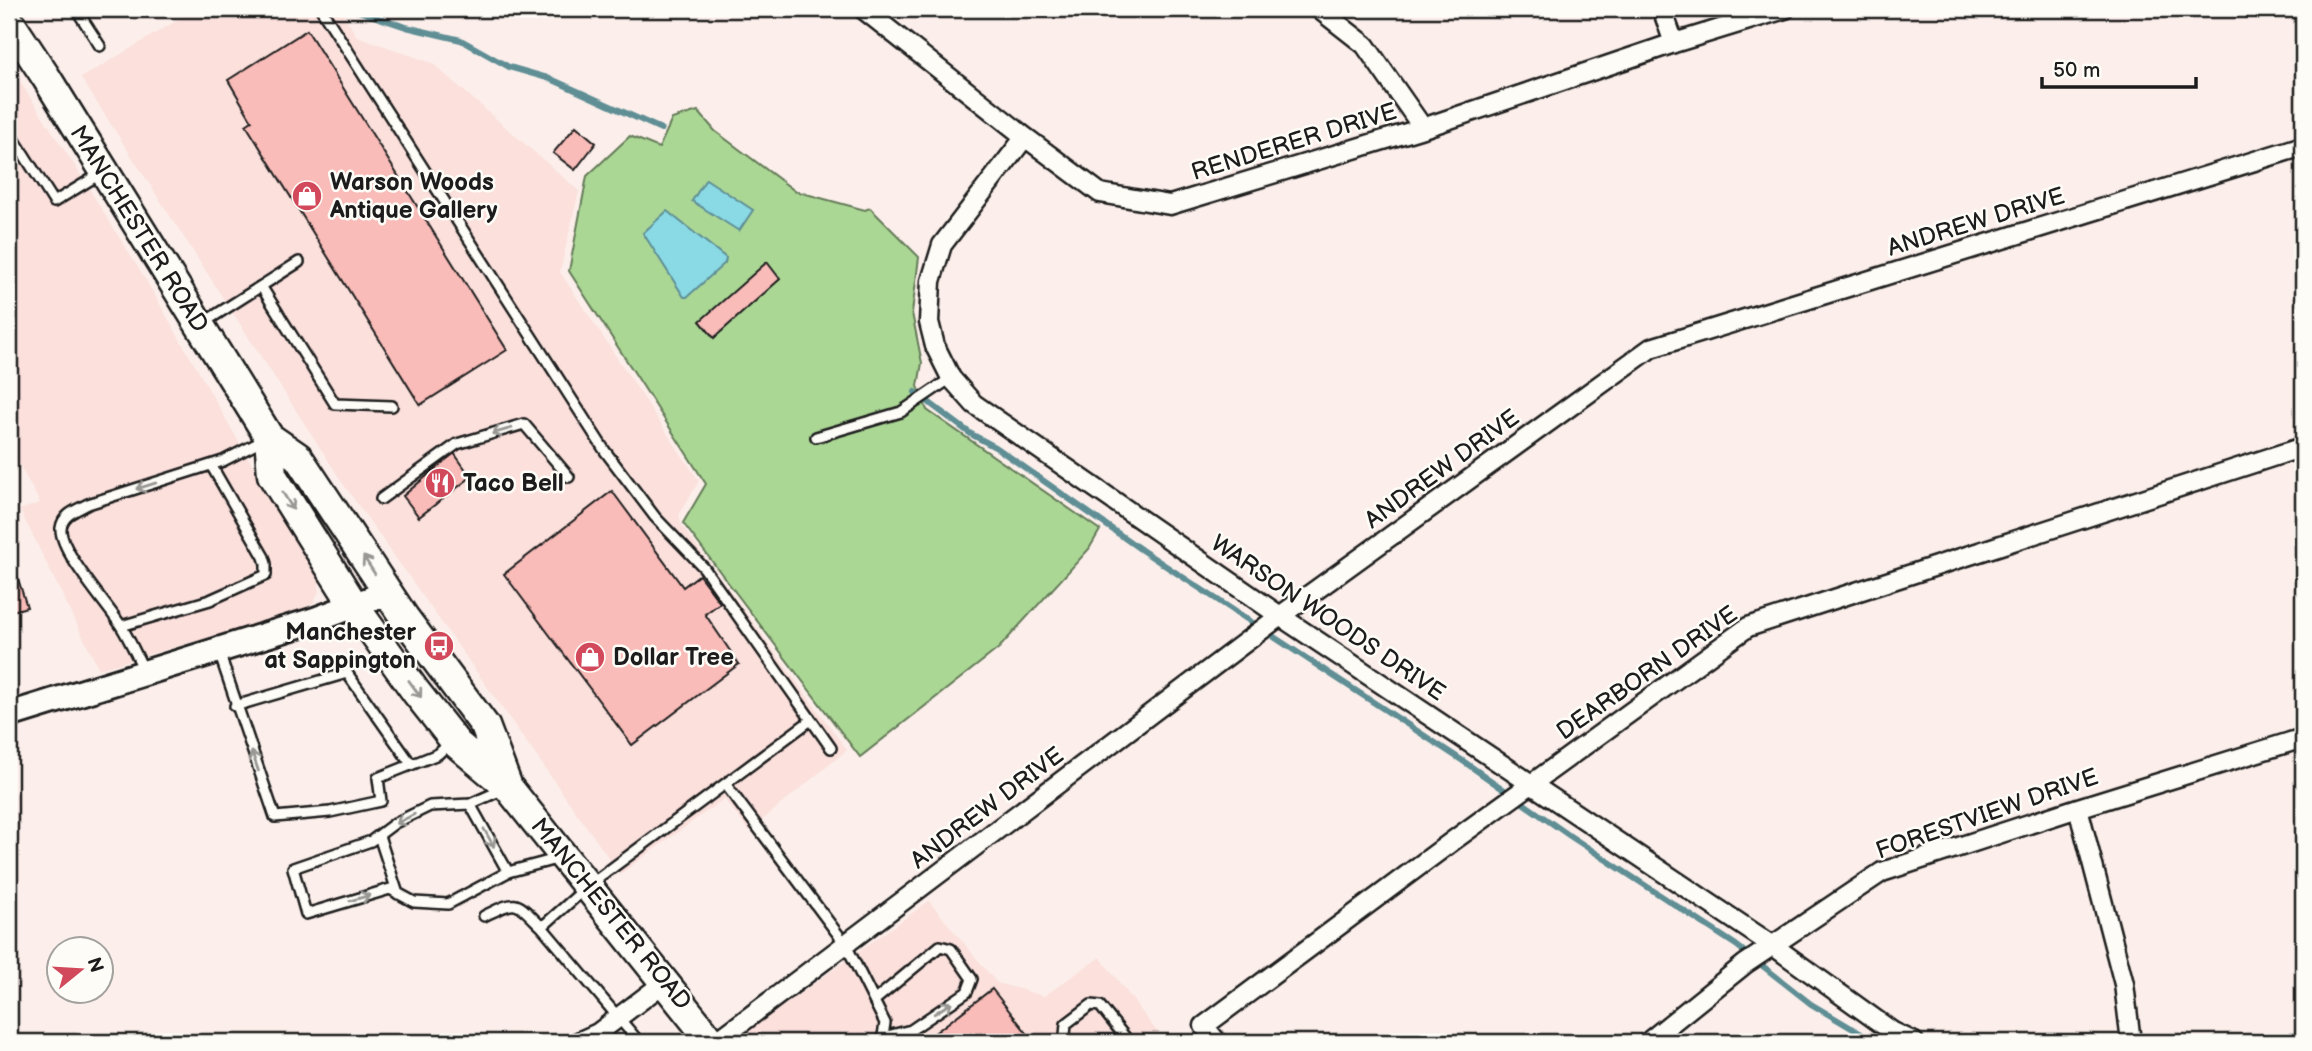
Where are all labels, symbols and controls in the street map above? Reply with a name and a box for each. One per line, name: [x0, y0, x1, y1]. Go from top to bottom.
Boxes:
scale bar: [2042, 46, 2196, 90]
text: 50 m: [2053, 58, 2100, 83]
street label: RENDERER DRIVE: [1188, 97, 1400, 187]
street label: MANCHESTER ROAD: [64, 120, 214, 338]
place label: Warson Woods Antique Gallery: [329, 168, 497, 225]
shop icon: Warson Woods Antique Gallery: [290, 179, 324, 213]
street label: ANDREW DRIVE: [1884, 181, 2068, 263]
street label: ANDREW DRIVE: [1359, 403, 1525, 535]
one-way arrow: [491, 425, 513, 438]
restaurant icon: Taco Bell: [423, 466, 457, 500]
place label: Taco Bell: [463, 469, 564, 498]
one-way arrow: [135, 480, 157, 493]
one-way arrow: [281, 490, 295, 510]
street label: WARSON WOODS DRIVE: [1205, 529, 1451, 707]
one-way arrow: [361, 556, 376, 575]
street label: DEARBORN DRIVE: [1551, 600, 1743, 746]
place label: Manchester at Sappington: [264, 618, 416, 675]
bus stop icon: Manchester at Sappington: [422, 629, 456, 663]
shop icon: Dollar Tree: [573, 640, 607, 674]
place label: Dollar Tree: [613, 643, 734, 672]
one-way arrow: [407, 679, 422, 698]
street label: ANDREW DRIVE: [905, 741, 1069, 875]
one-way arrow: [248, 751, 260, 773]
street label: FORESTVIEW DRIVE: [1872, 762, 2102, 866]
one-way arrow: [395, 812, 416, 826]
street label: MANCHESTER ROAD: [525, 812, 697, 1016]
one-way arrow: [483, 827, 496, 848]
one-way arrow: [349, 891, 371, 904]
north arrow: [46, 936, 116, 1006]
text: N: [82, 955, 108, 976]
one-way arrow: [933, 1001, 953, 1015]

